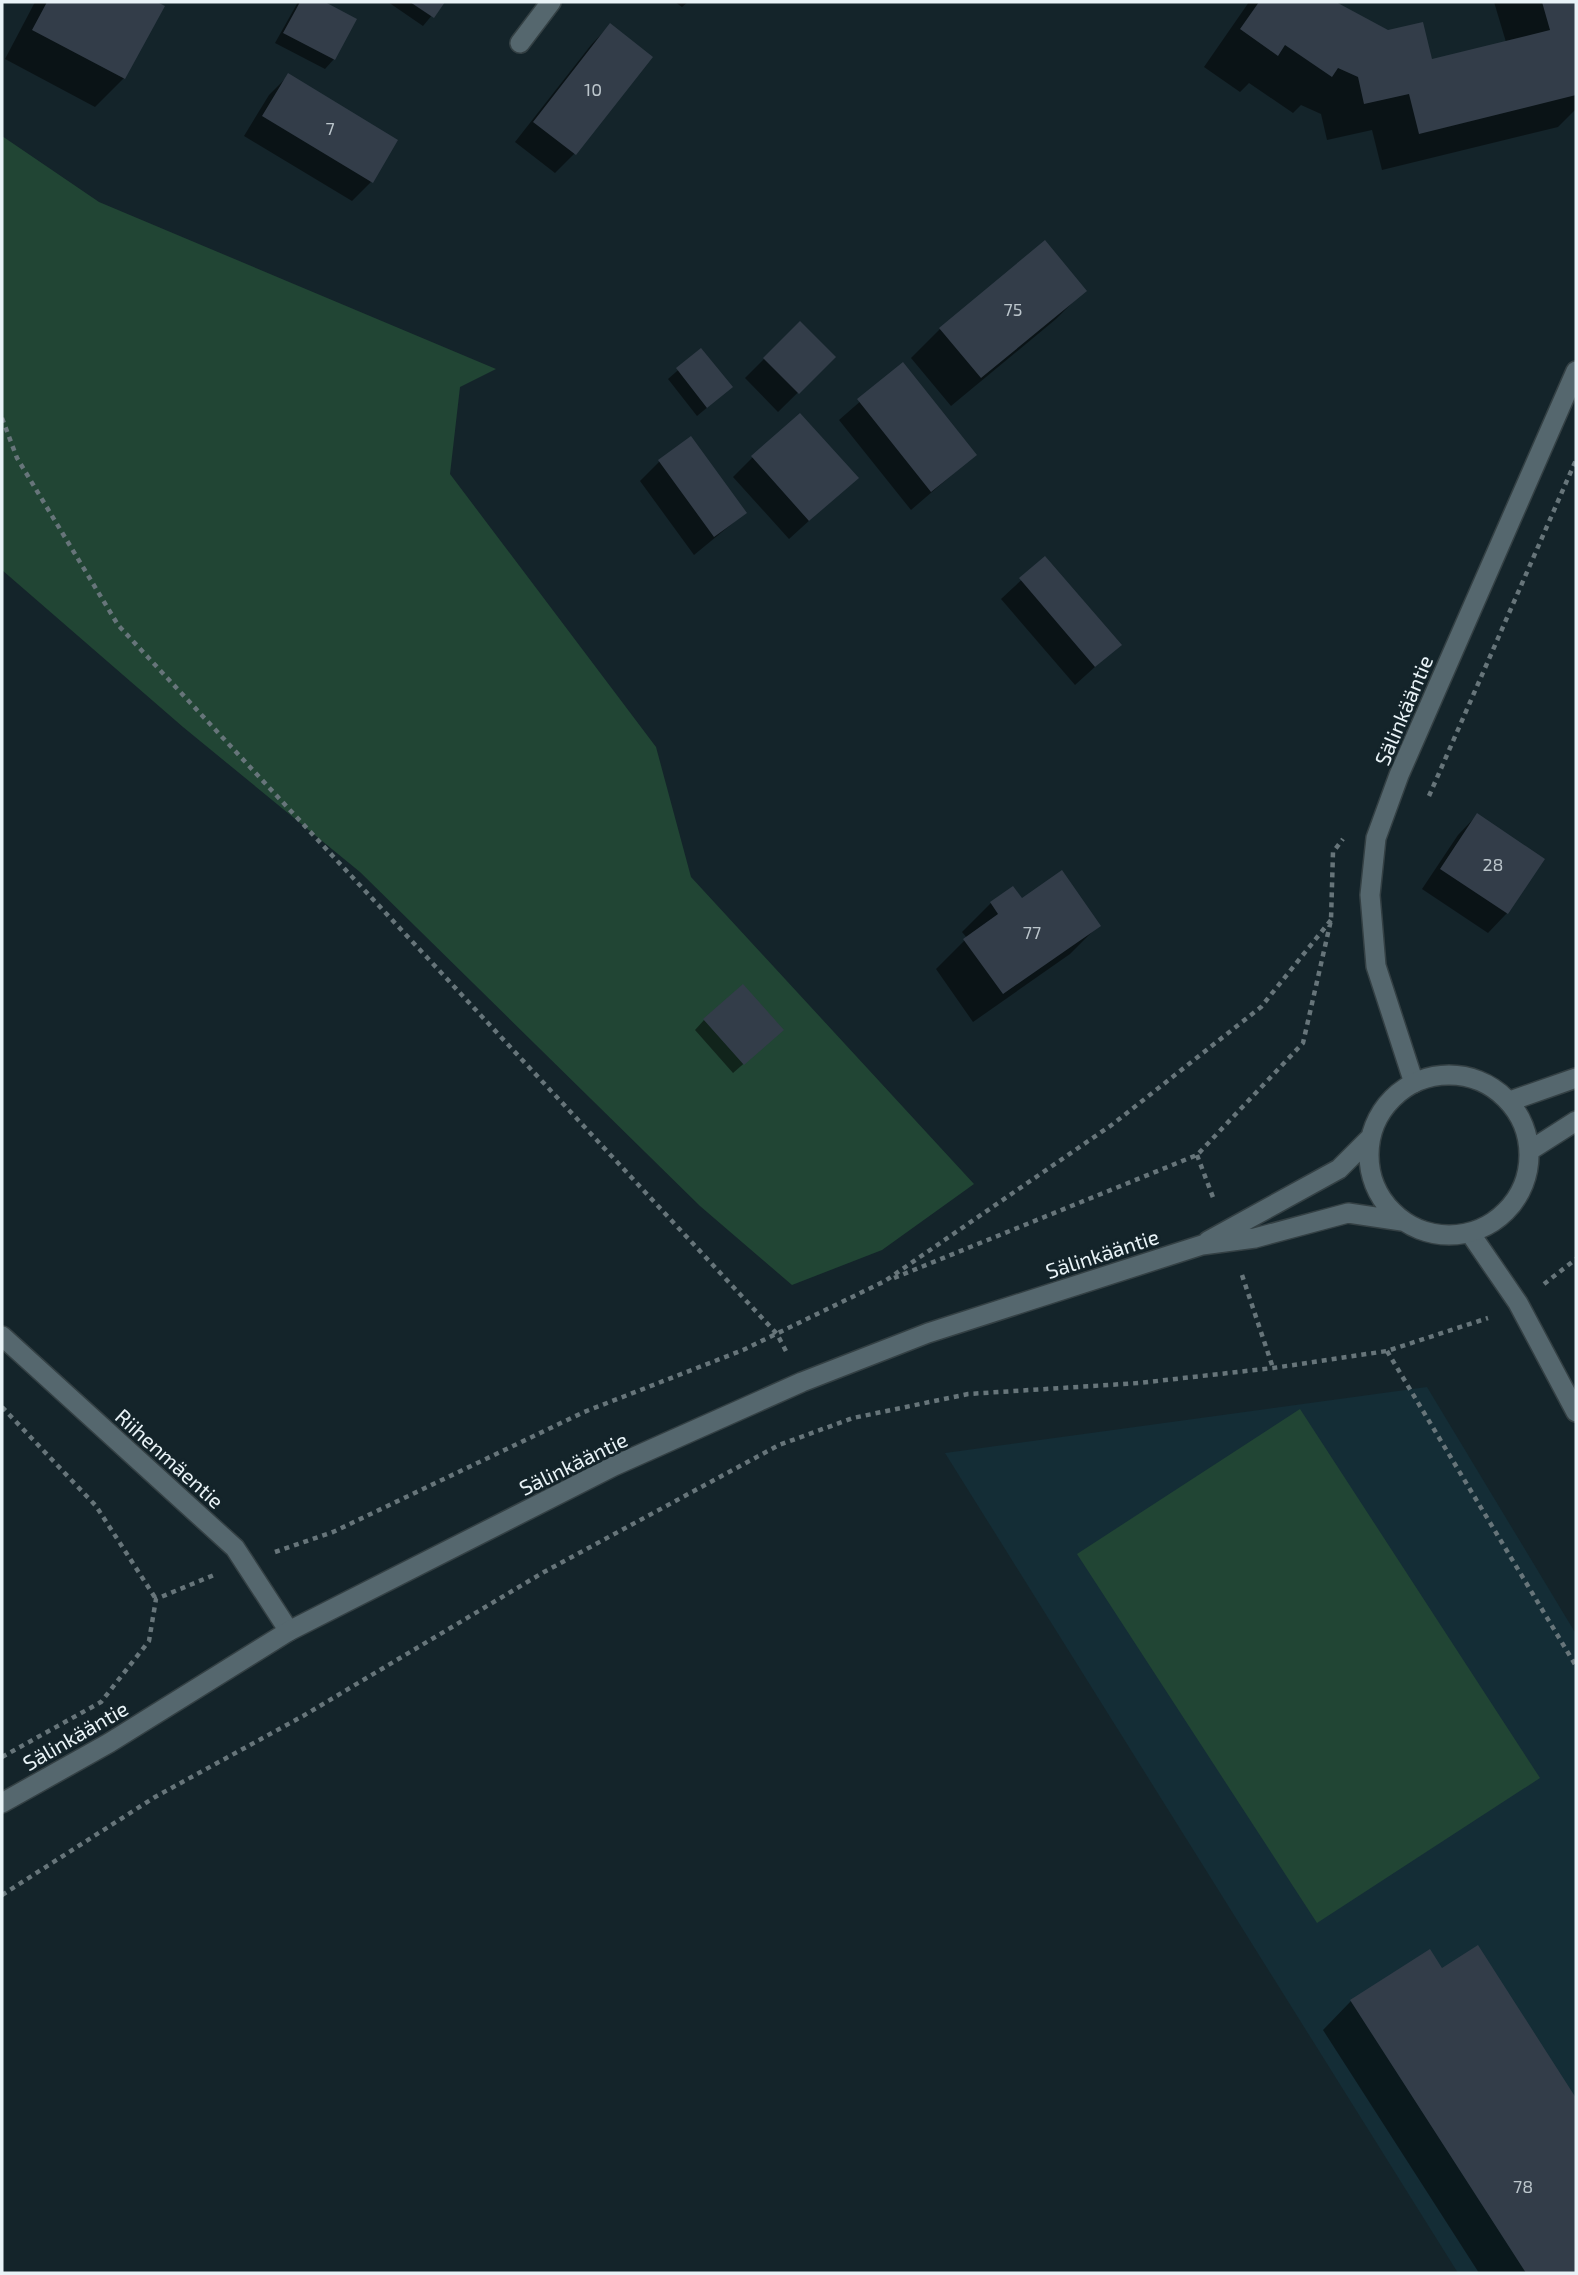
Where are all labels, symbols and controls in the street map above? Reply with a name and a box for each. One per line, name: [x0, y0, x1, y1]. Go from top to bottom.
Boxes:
house number: 10: [584, 78, 602, 100]
house number: 7: [325, 117, 335, 139]
house number: 75: [1004, 298, 1022, 320]
street label: Sälinkääntie: [1369, 651, 1437, 769]
house number: 28: [1482, 853, 1504, 875]
house number: 77: [1023, 921, 1041, 943]
street label: Sälinkääntie: [1042, 1223, 1162, 1283]
street label: Riihenmäentie: [111, 1403, 229, 1513]
street label: Sälinkääntie: [515, 1426, 631, 1500]
street label: Sälinkääntie: [18, 1695, 132, 1775]
house number: 78: [1513, 2175, 1533, 2197]

